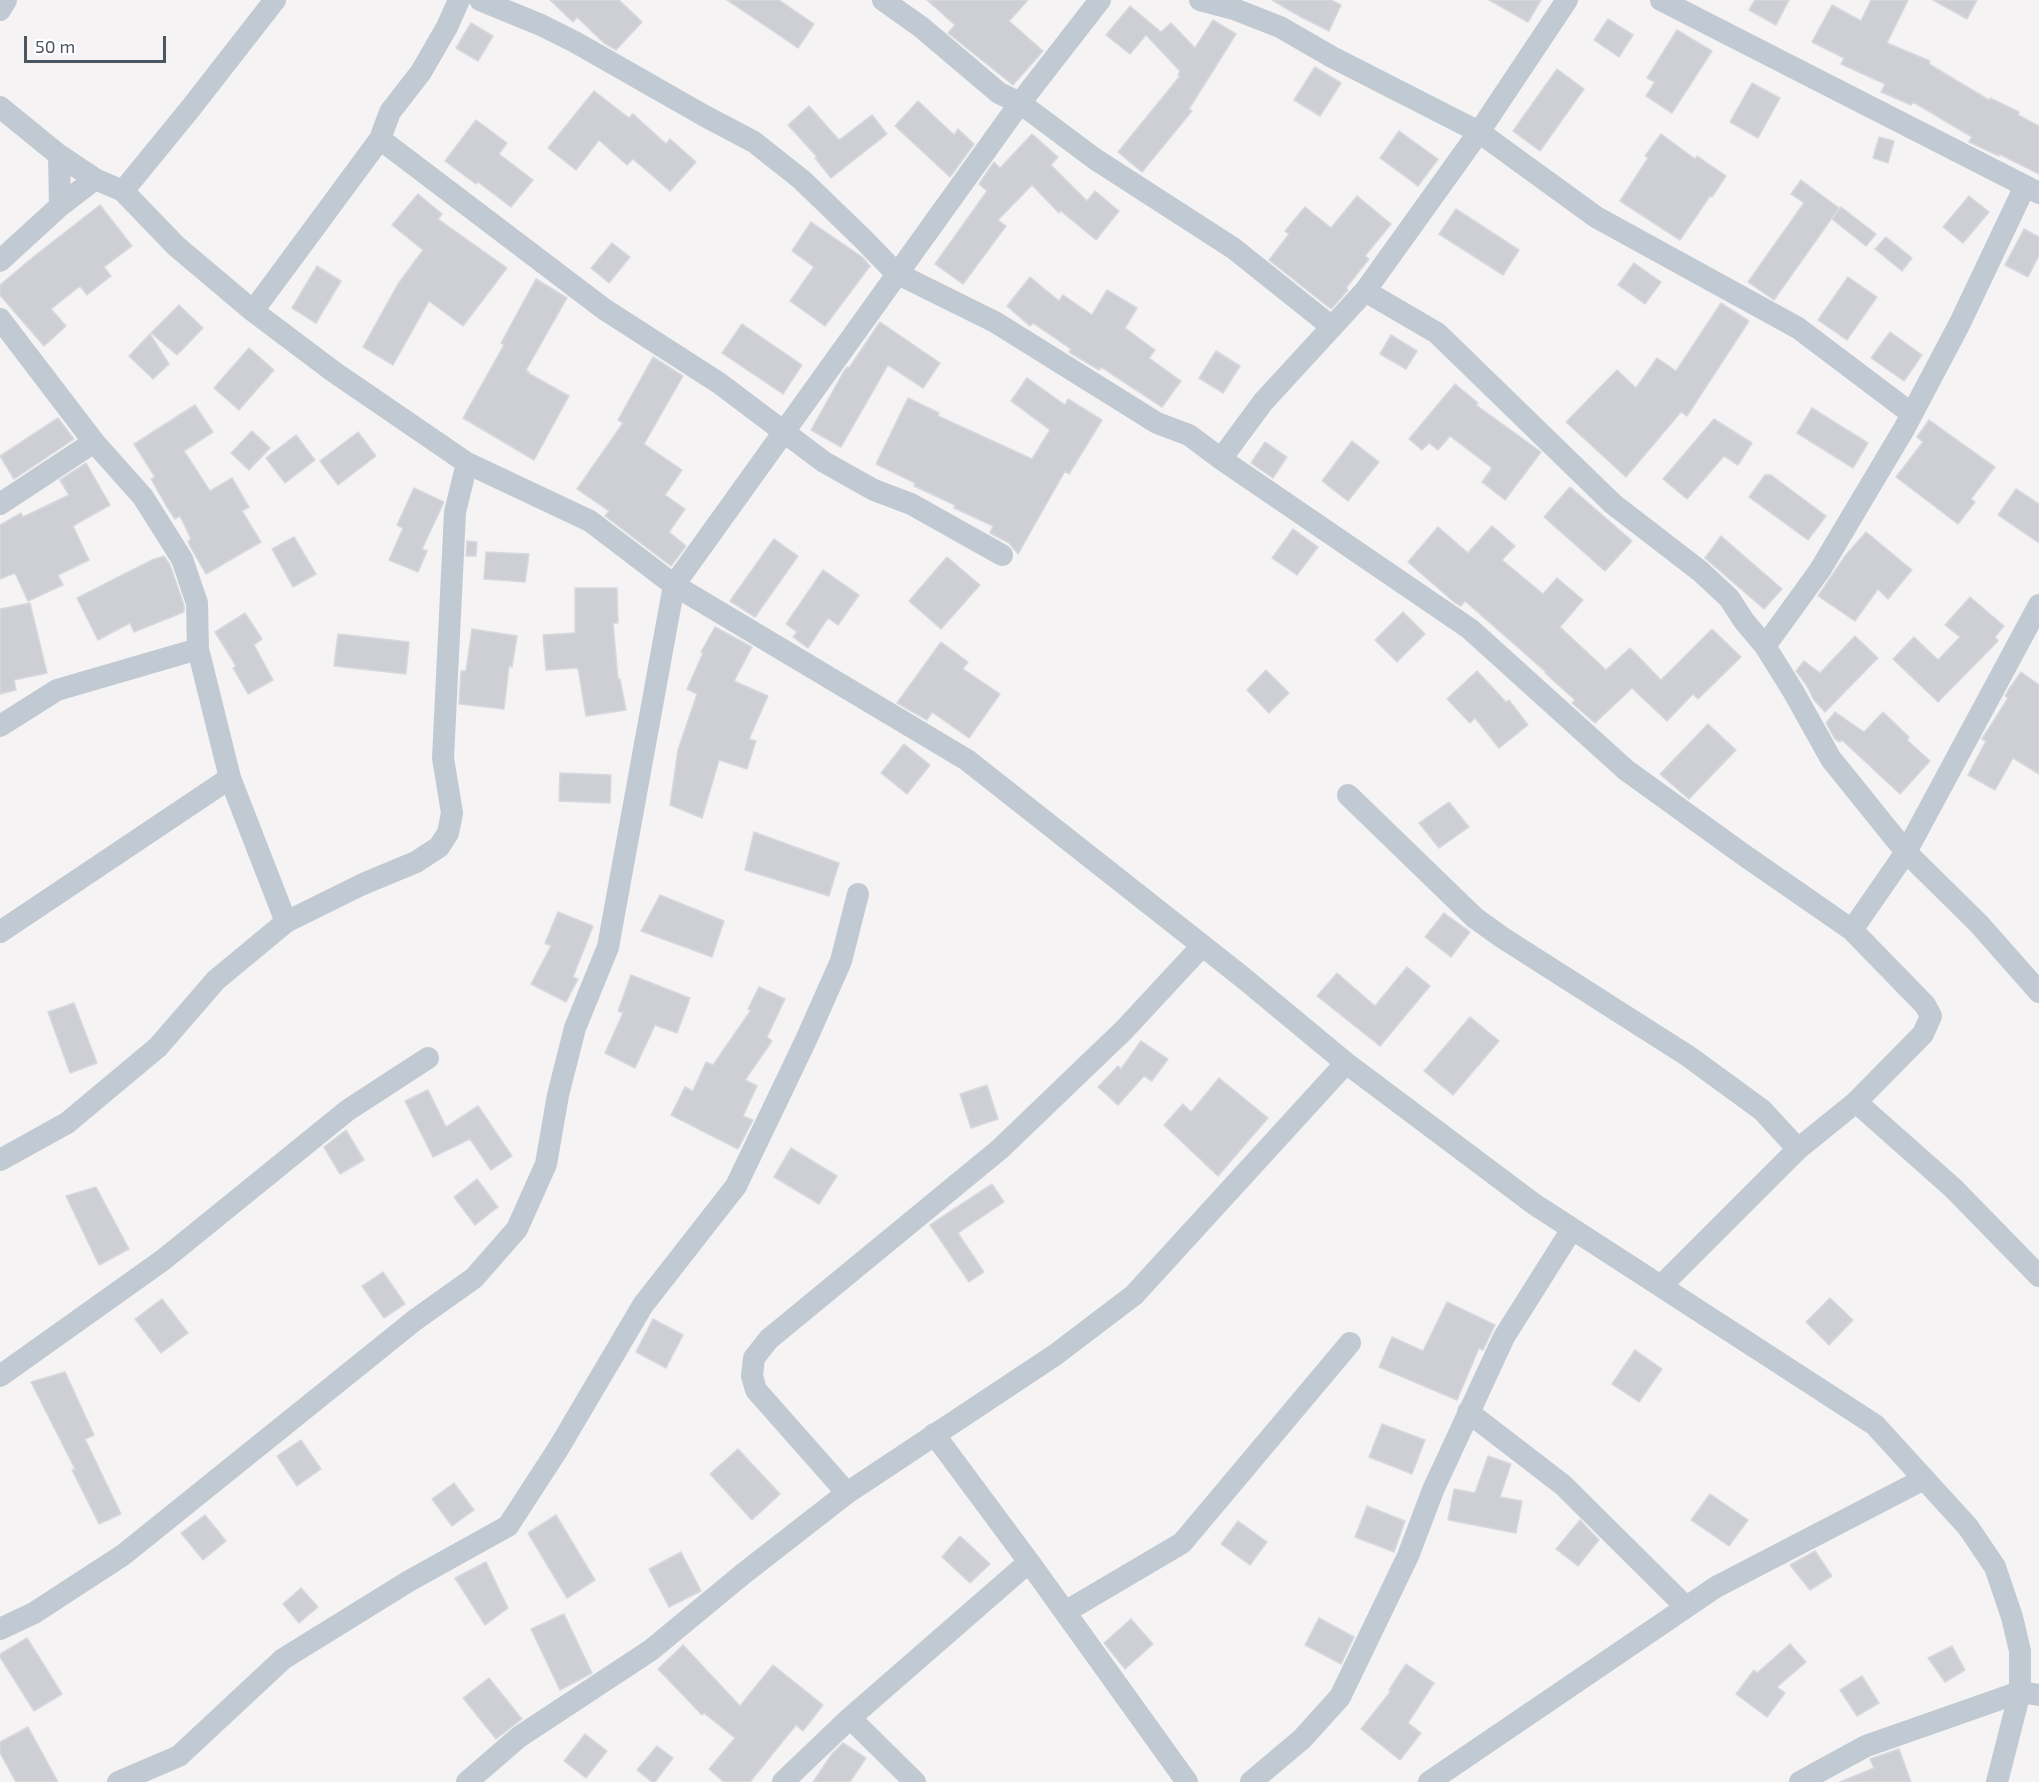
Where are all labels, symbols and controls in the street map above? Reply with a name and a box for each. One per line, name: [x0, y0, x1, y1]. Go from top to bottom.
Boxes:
scale bar: [27, 24, 170, 62]
text: 50 m: [35, 35, 75, 57]

